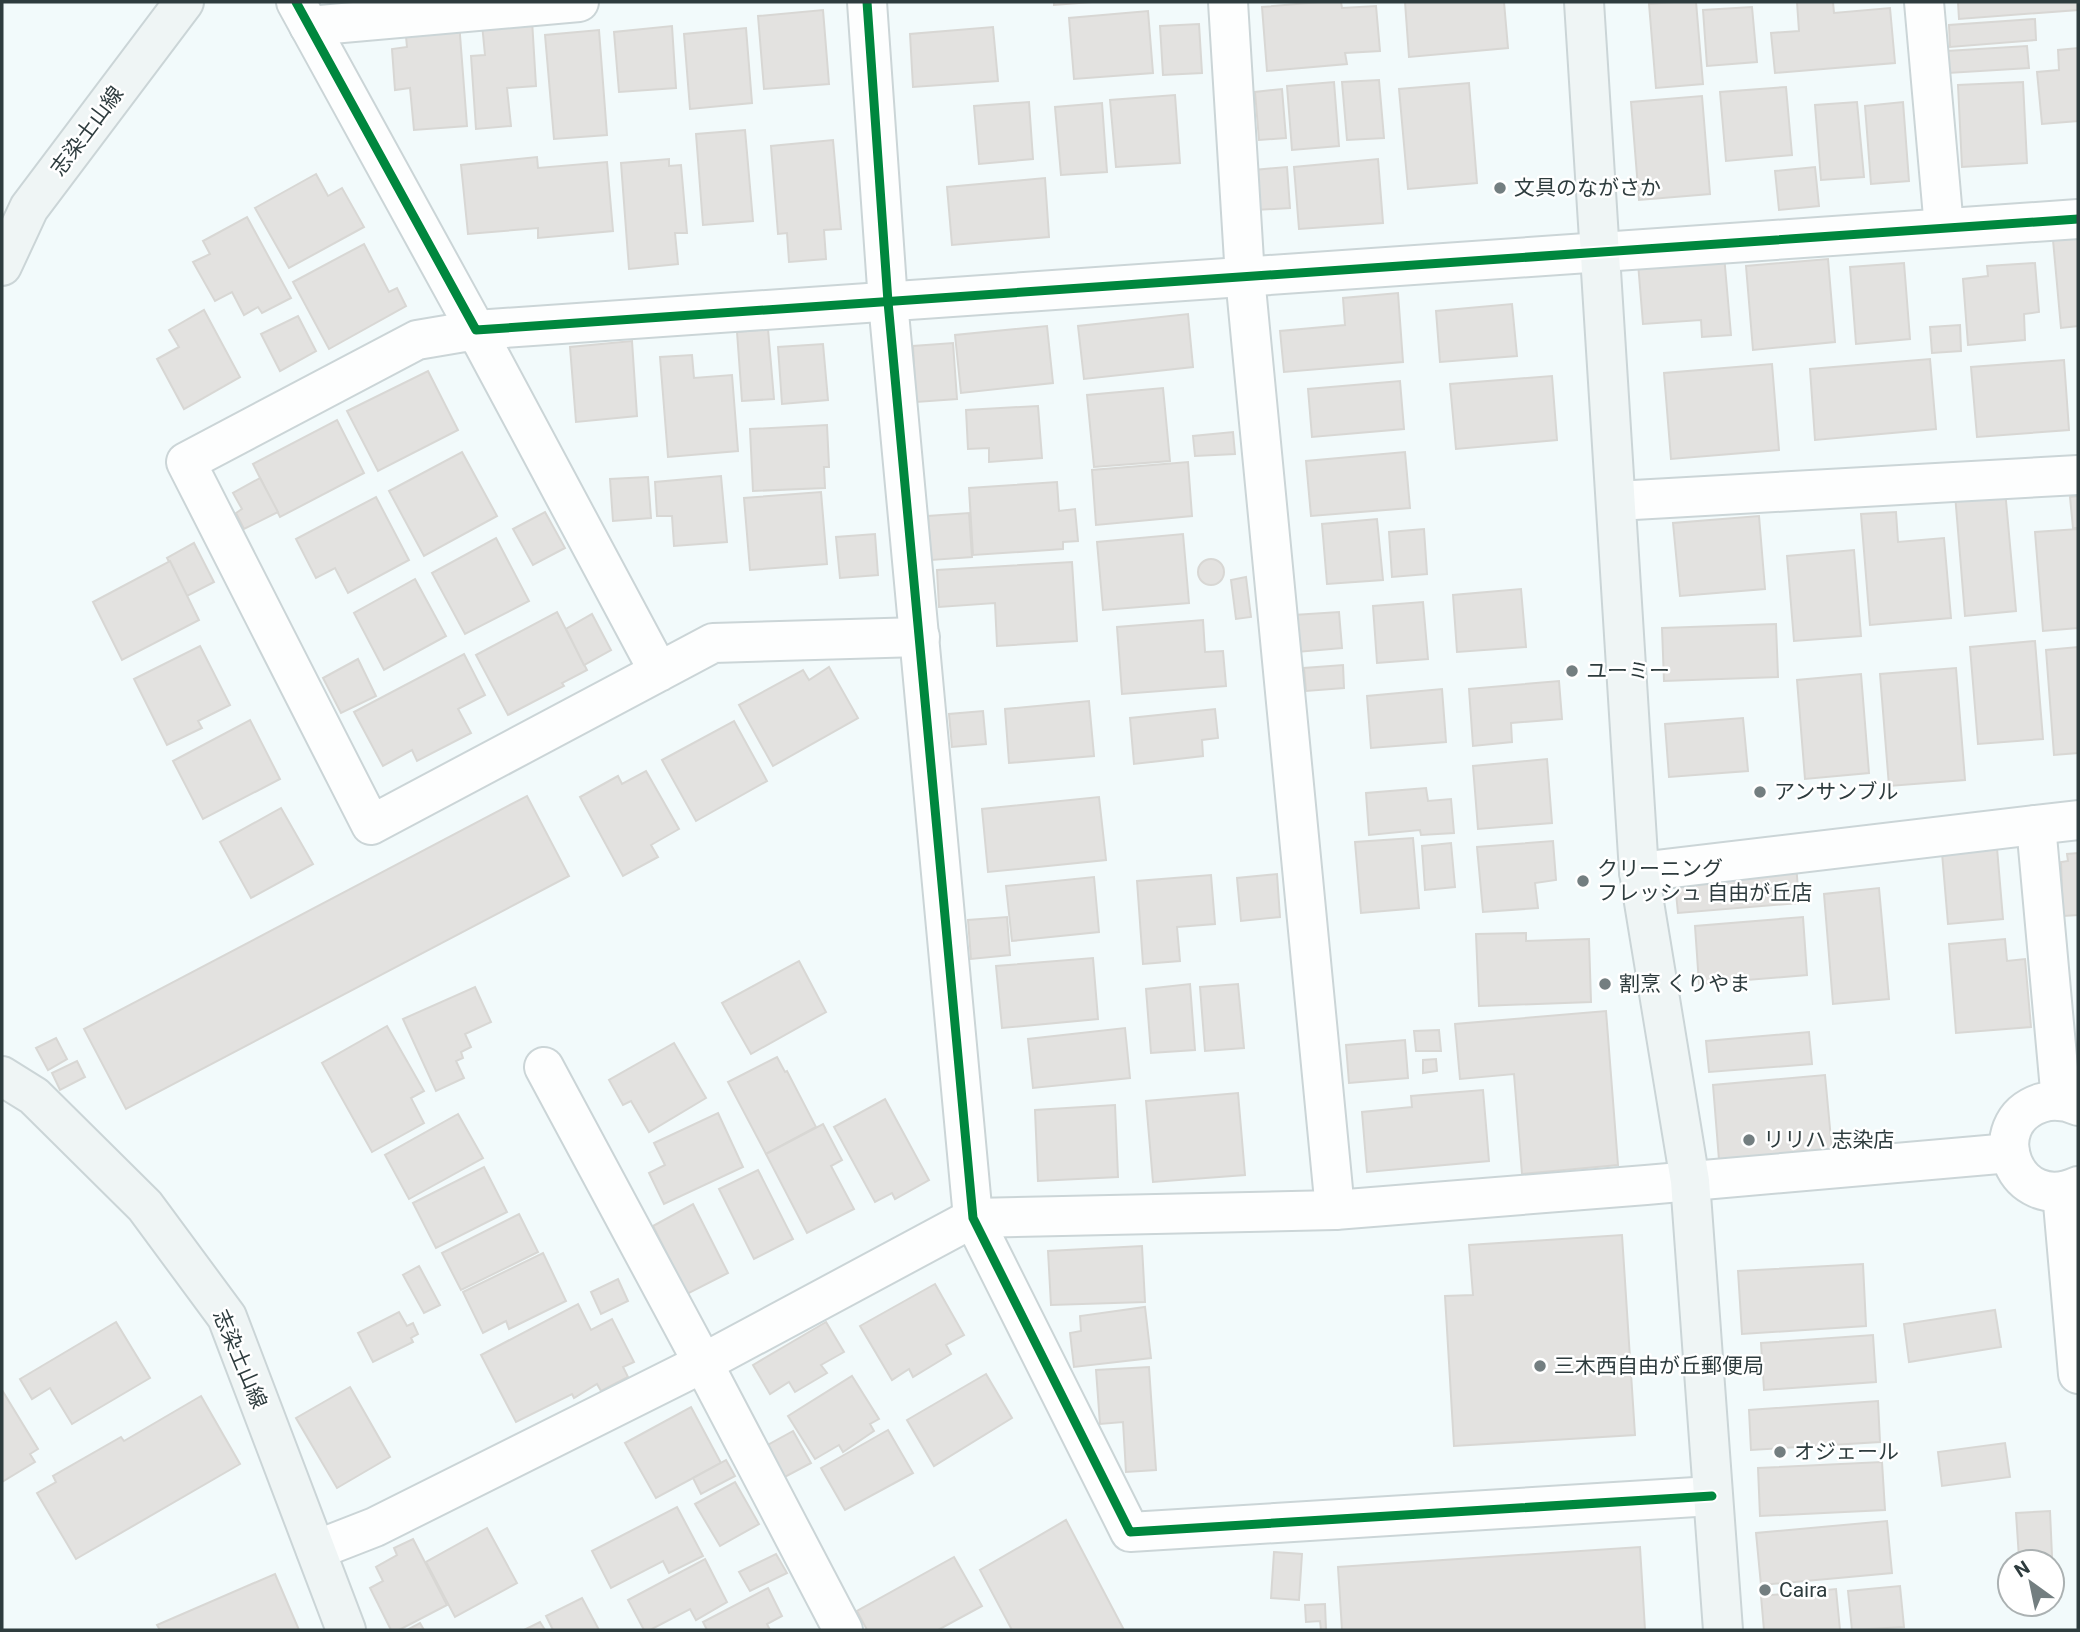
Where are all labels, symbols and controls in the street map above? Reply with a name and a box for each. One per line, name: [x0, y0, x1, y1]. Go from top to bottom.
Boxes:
street label: 志染土山線: [46, 82, 128, 180]
place label: 文具のながさか: [1514, 176, 1661, 200]
marker: 文具のながさか: [1492, 180, 1508, 196]
place label: ユーミー: [1586, 659, 1670, 683]
marker: ユーミー: [1564, 663, 1580, 679]
place label: アンサンブル: [1774, 780, 1899, 804]
marker: アンサンブル: [1752, 784, 1768, 800]
place label: クリーニング フレッシュ 自由が丘店: [1597, 857, 1812, 905]
marker: クリーニング フレッシュ 自由が丘店: [1575, 873, 1591, 889]
place label: 割烹 くりやま: [1619, 972, 1750, 996]
marker: 割烹 くりやま: [1597, 976, 1613, 992]
place label: リリハ 志染店: [1763, 1128, 1894, 1152]
marker: リリハ 志染店: [1741, 1132, 1757, 1148]
street label: 志染土山線: [208, 1306, 272, 1412]
place label: 三木西自由が丘郵便局: [1554, 1354, 1764, 1378]
marker: 三木西自由が丘郵便局: [1532, 1358, 1548, 1374]
place label: オジェール: [1794, 1440, 1899, 1464]
marker: オジェール: [1772, 1444, 1788, 1460]
north arrow: [1996, 1548, 2066, 1618]
text: N: [2010, 1556, 2034, 1582]
place label: Caira: [1779, 1578, 1827, 1602]
marker: Caira: [1757, 1582, 1773, 1598]

